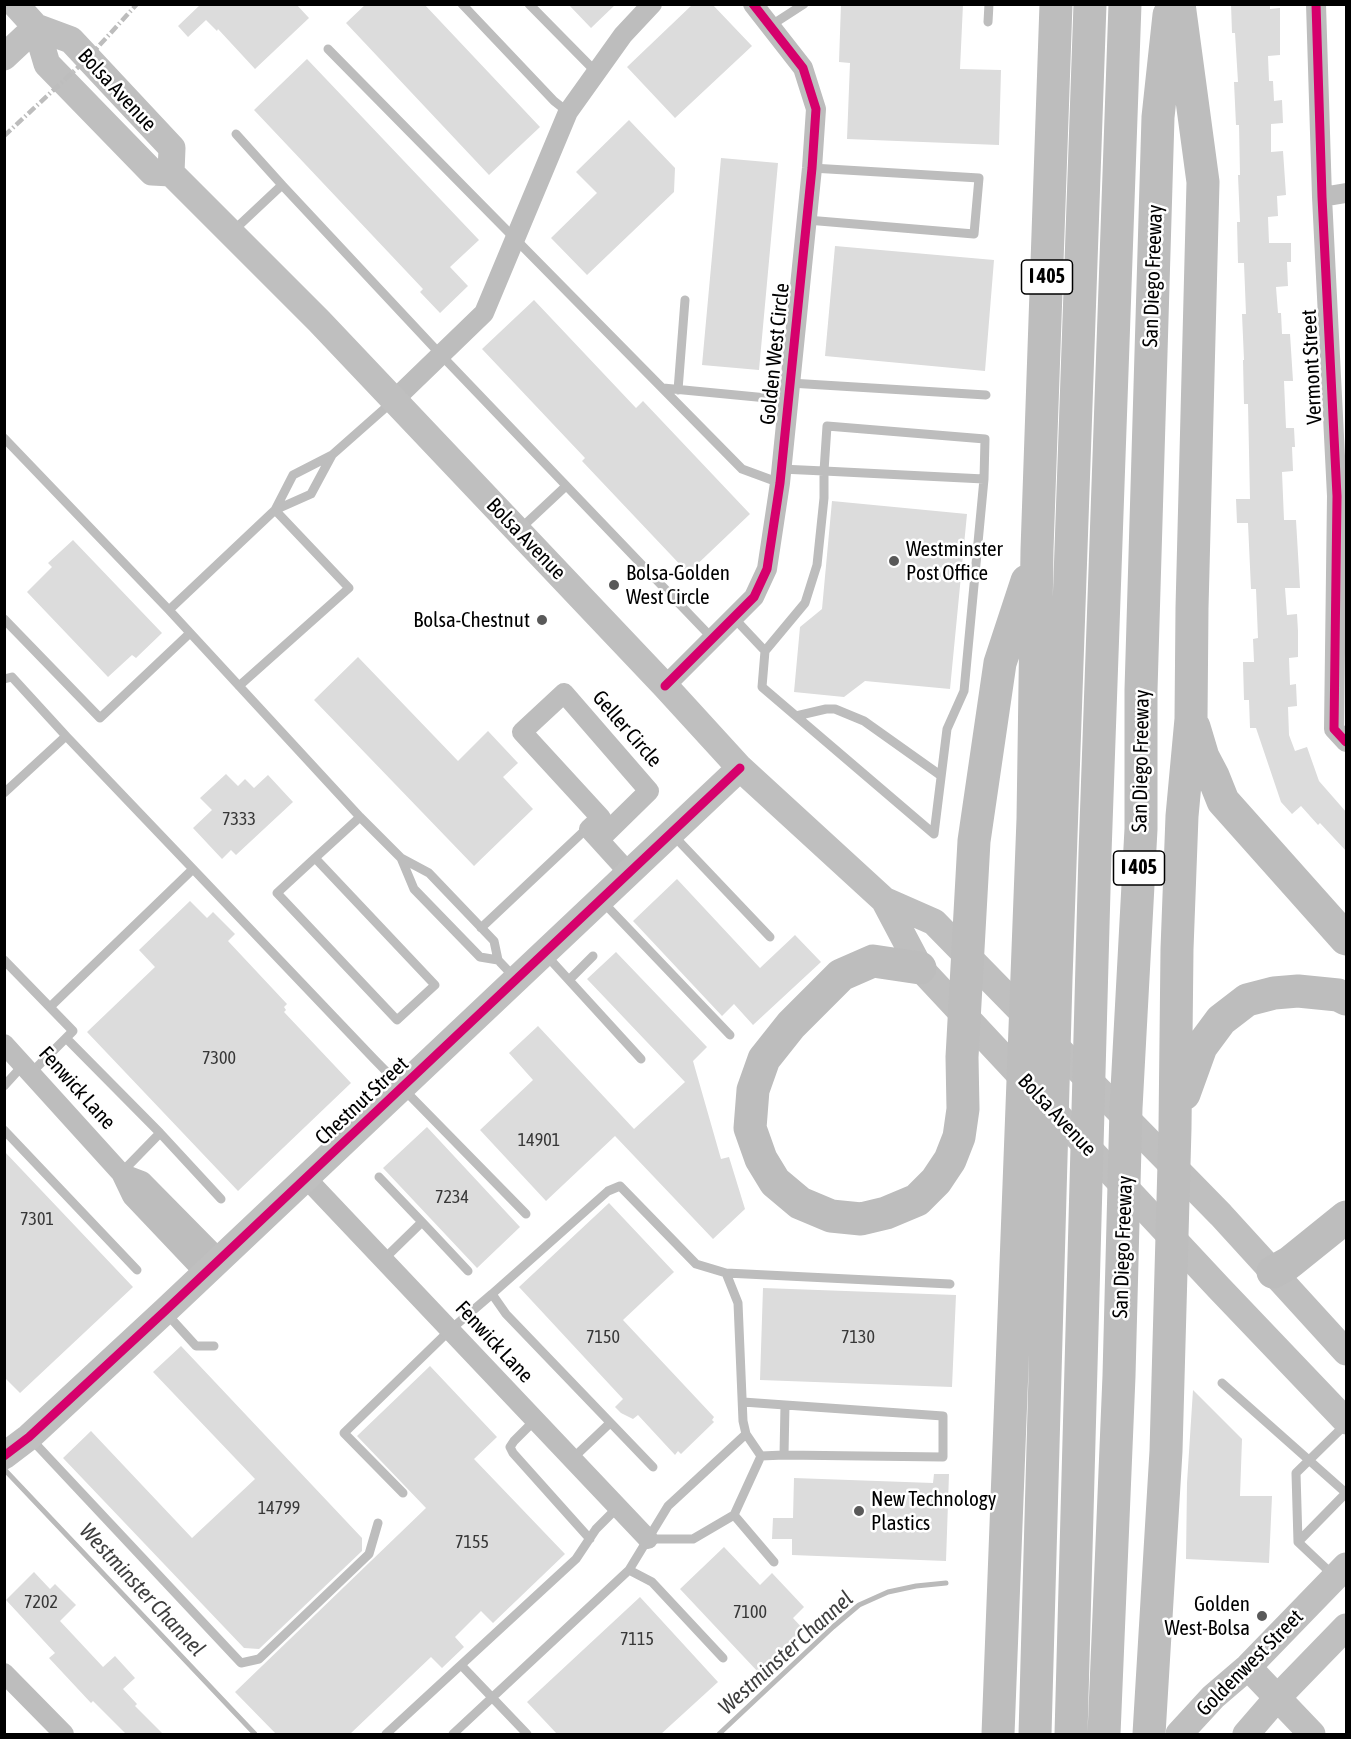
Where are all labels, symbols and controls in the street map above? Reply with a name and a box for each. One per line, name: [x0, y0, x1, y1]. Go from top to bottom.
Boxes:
street label: Bolsa Avenue: [72, 44, 162, 136]
street label: San Diego Freeway: [1138, 204, 1168, 348]
road number: I 405: [1022, 260, 1072, 294]
street label: Golden West Circle: [755, 282, 795, 426]
street label: Vermont Street: [1296, 309, 1328, 425]
street label: Bolsa Avenue: [481, 493, 571, 585]
place label: Westminster Post Office: [906, 536, 1003, 586]
marker: Westminster Post Office: [887, 554, 901, 568]
place label: Bolsa-Golden West Circle: [626, 560, 730, 610]
marker: Bolsa-Golden West Circle: [607, 578, 621, 592]
place label: Bolsa-Chestnut: [413, 607, 530, 633]
marker: Bolsa-Chestnut: [535, 613, 549, 627]
street label: Geller Circle: [587, 686, 667, 772]
street label: San Diego Freeway: [1127, 689, 1155, 833]
house number: 7333: [222, 808, 256, 830]
road number: I 405: [1114, 851, 1164, 885]
street label: Fenwick Lane: [33, 1041, 121, 1135]
house number: 7300: [202, 1047, 236, 1069]
street label: Chestnut Street: [310, 1052, 414, 1150]
street label: Bolsa Avenue: [1012, 1069, 1102, 1161]
house number: 14901: [518, 1129, 560, 1151]
street label: San Diego Freeway: [1108, 1175, 1138, 1319]
house number: 7234: [435, 1186, 469, 1208]
house number: 7301: [20, 1208, 54, 1230]
street label: Fenwick Lane: [450, 1296, 538, 1388]
house number: 7150: [586, 1326, 620, 1348]
house number: 7130: [841, 1326, 875, 1348]
place label: New Technology Plastics: [871, 1486, 996, 1536]
house number: 14799: [258, 1497, 300, 1519]
marker: New Technology Plastics: [852, 1504, 866, 1518]
water label: Westminster Channel: [74, 1518, 210, 1662]
house number: 7155: [455, 1531, 489, 1553]
water label: Westminster Channel: [713, 1586, 859, 1720]
house number: 7202: [24, 1591, 58, 1613]
place label: Golden West-Bolsa: [1165, 1591, 1250, 1641]
house number: 7100: [733, 1601, 767, 1623]
street label: Goldenwest Street: [1191, 1604, 1309, 1722]
marker: Golden West-Bolsa: [1255, 1609, 1269, 1623]
house number: 7115: [620, 1628, 654, 1650]

